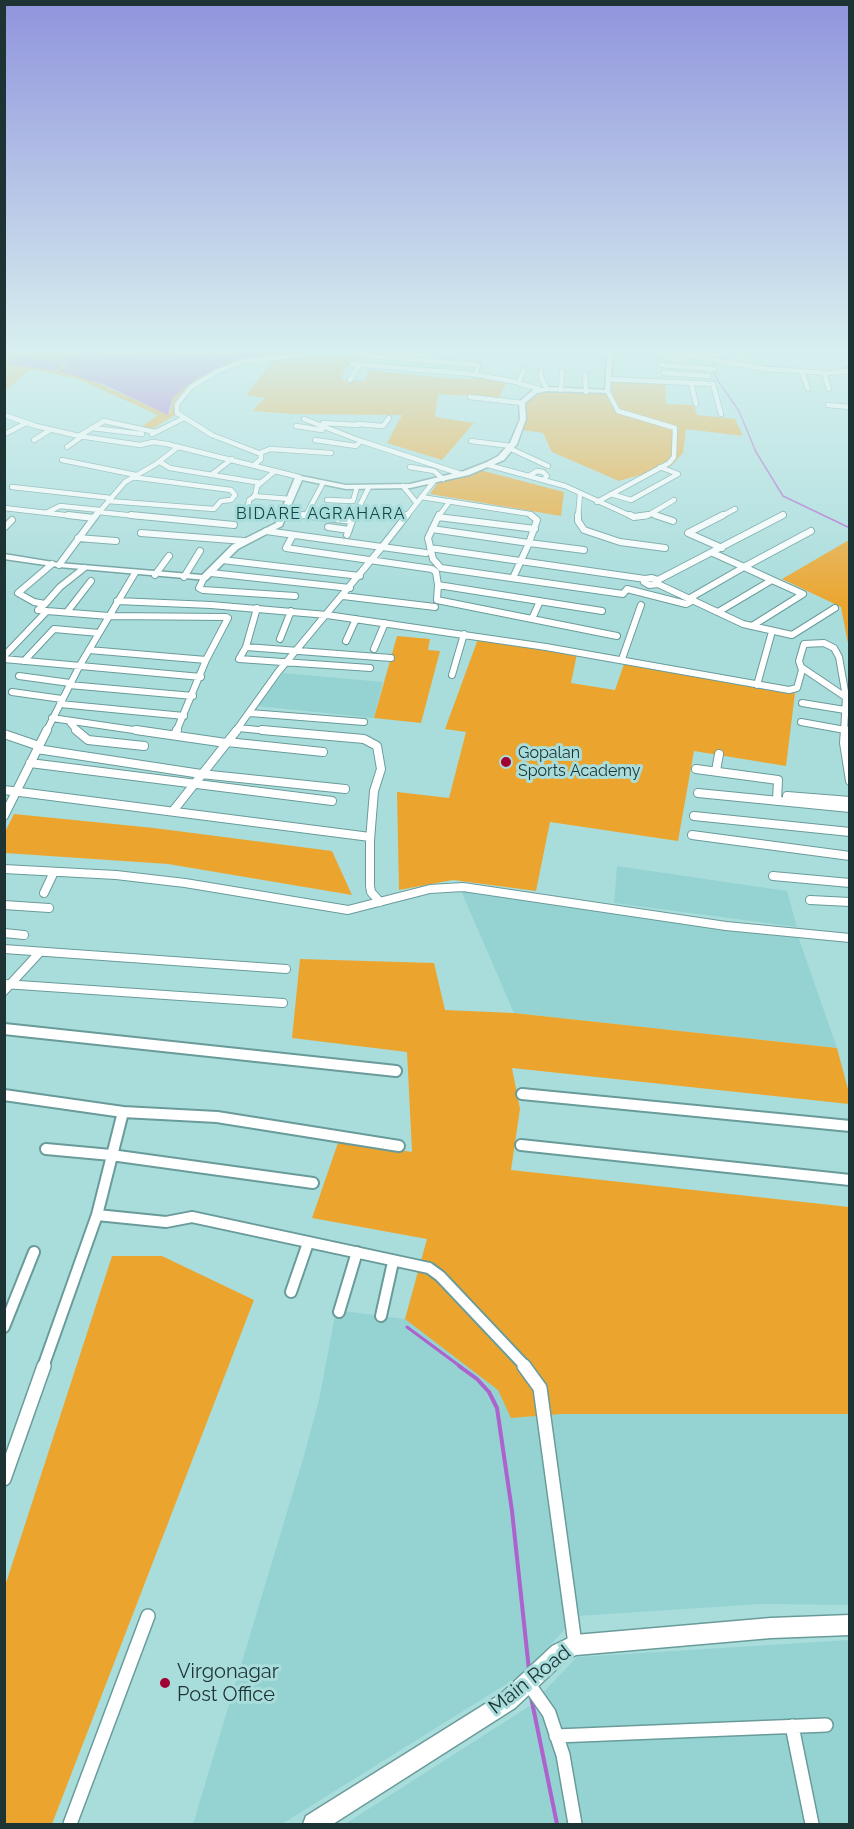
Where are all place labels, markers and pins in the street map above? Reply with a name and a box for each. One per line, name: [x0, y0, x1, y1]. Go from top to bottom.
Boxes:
place label: Gopalan Sports Academy: [518, 743, 641, 781]
marker: Gopalan Sports Academy: [499, 755, 513, 769]
place label: Virgonagar Post Office: [177, 1660, 279, 1707]
marker: Virgonagar Post Office: [158, 1676, 172, 1690]

